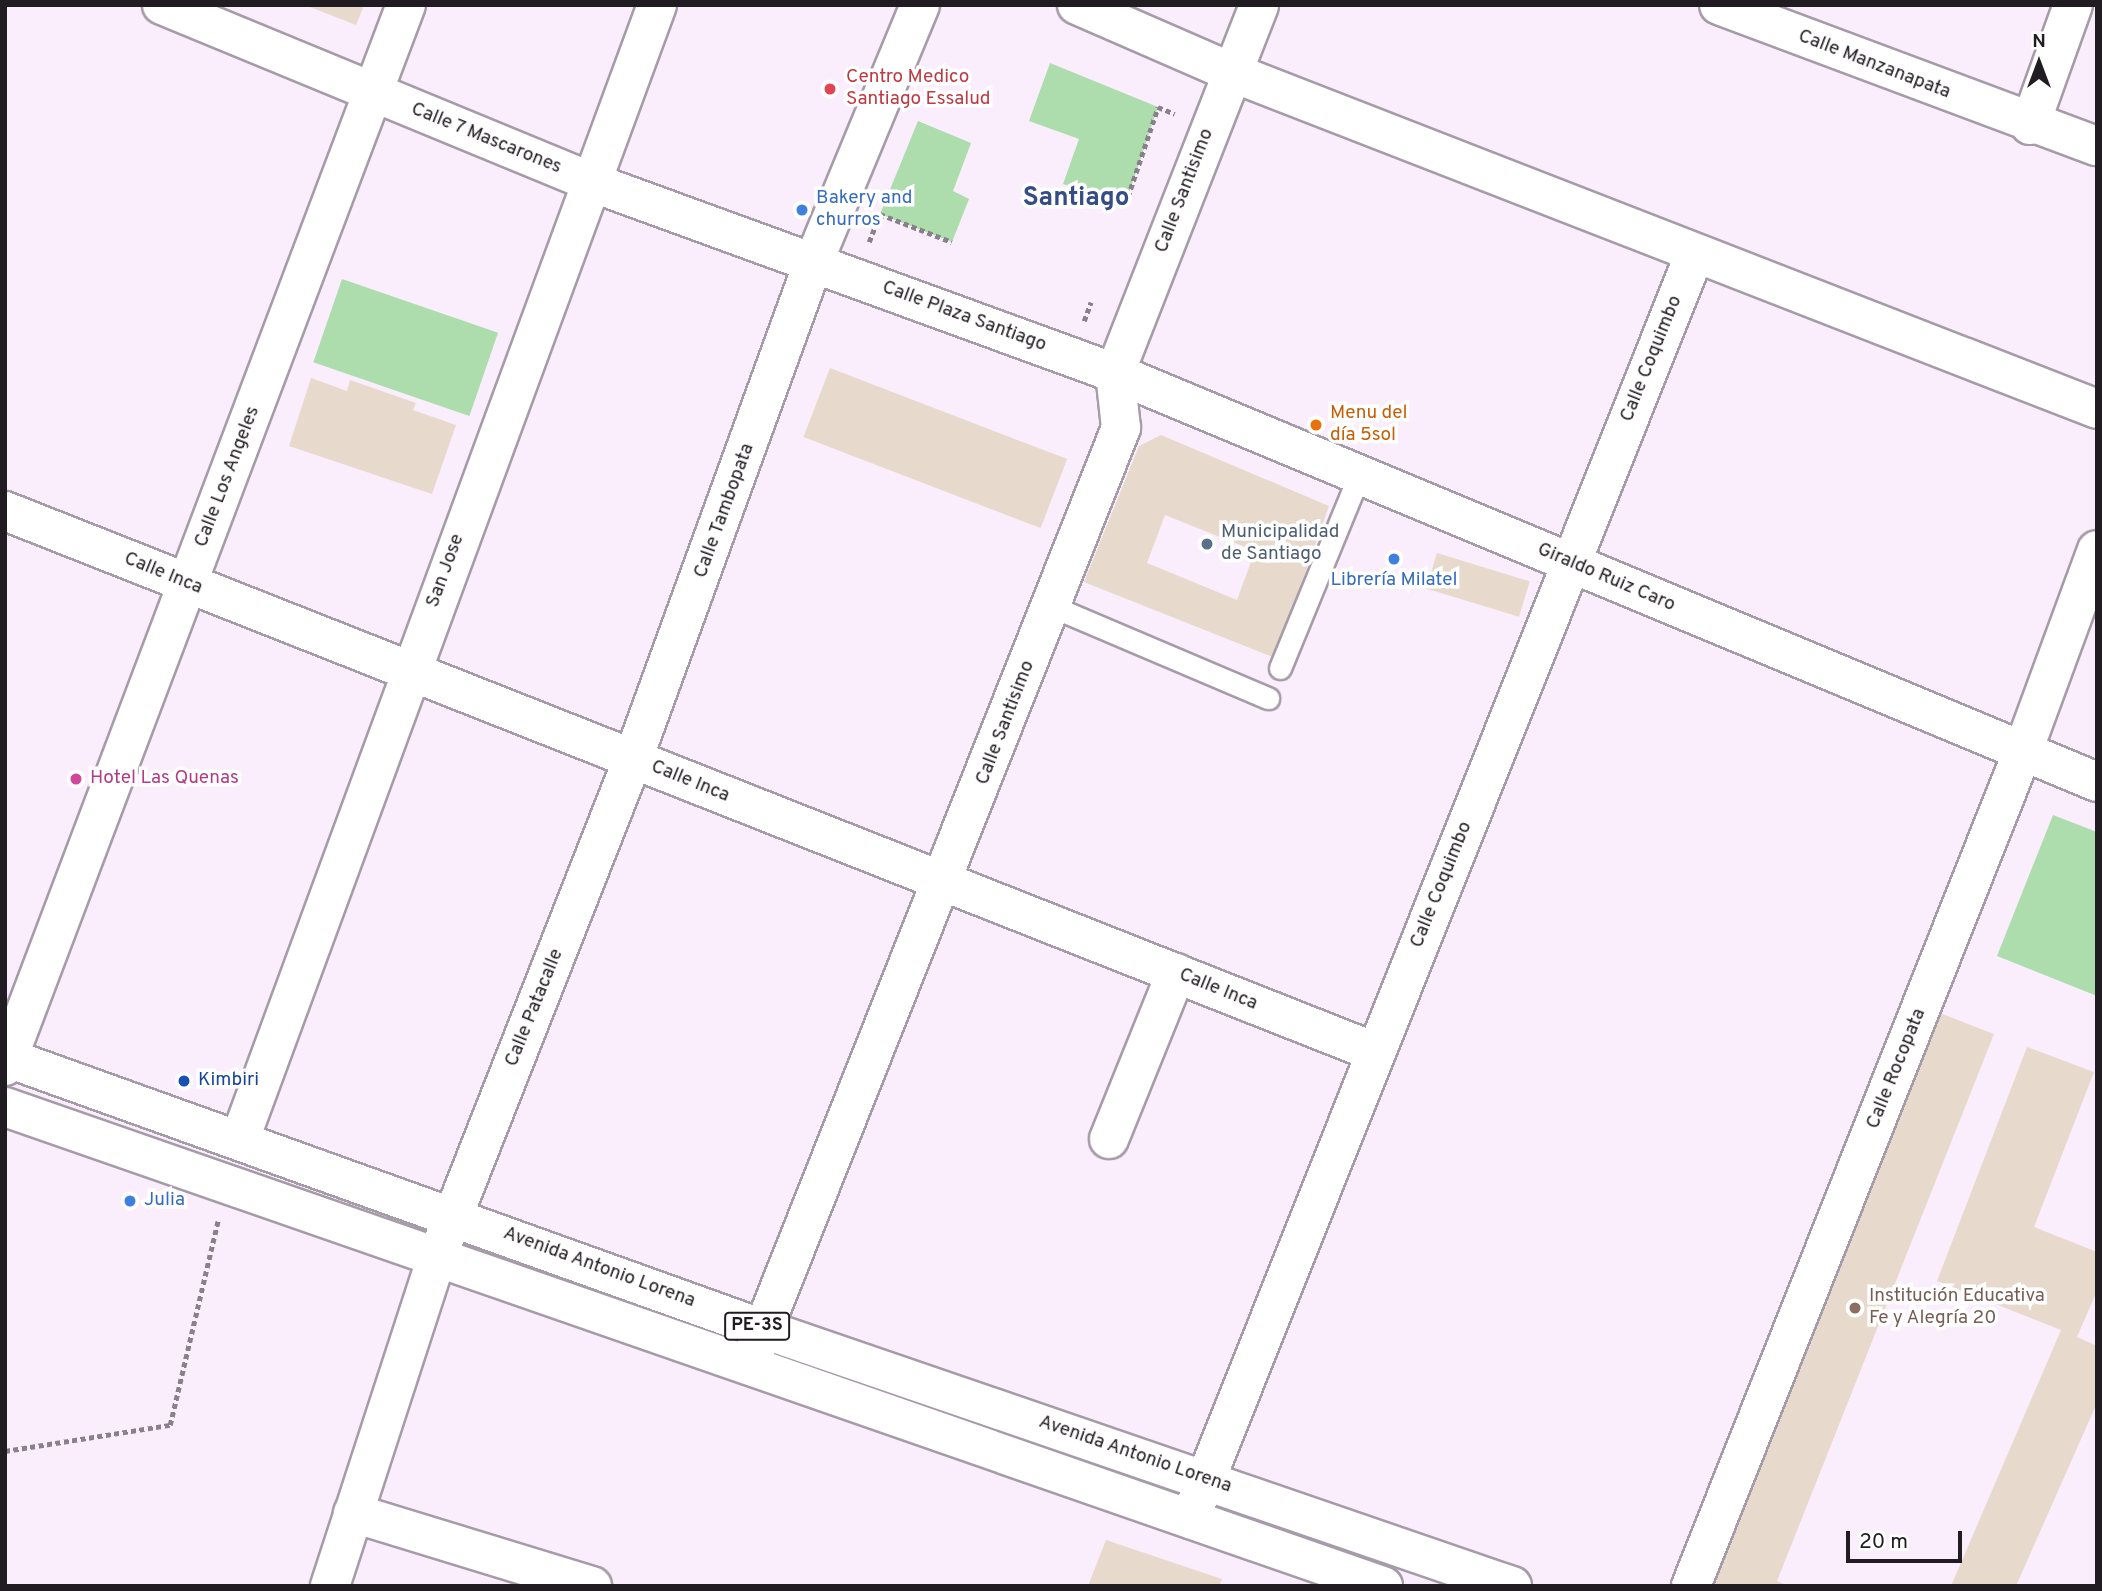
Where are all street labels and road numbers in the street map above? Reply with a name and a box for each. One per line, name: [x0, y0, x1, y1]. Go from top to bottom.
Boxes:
street label: Calle Manzanapata: [1795, 25, 1953, 105]
street label: Calle 7 Mascarones: [407, 98, 565, 180]
street label: Calle Santisimo: [1151, 126, 1219, 256]
street label: Calle Plaza Santiago: [879, 277, 1049, 357]
street label: Calle Coquimbo: [1616, 293, 1688, 425]
street label: Calle Los Angeles: [190, 403, 266, 551]
street label: Calle Tambopata: [690, 440, 760, 582]
street label: San Jose: [422, 531, 470, 611]
street label: Giraldo Ruiz Caro: [1534, 539, 1678, 617]
street label: Calle Inca: [120, 548, 206, 600]
street label: Calle Santisimo: [972, 658, 1040, 788]
street label: Calle Inca: [647, 756, 733, 808]
street label: Calle Coquimbo: [1406, 819, 1478, 951]
street label: Calle Patacalle: [501, 946, 569, 1070]
street label: Calle Inca: [1175, 964, 1261, 1016]
street label: Calle Rocopata: [1862, 1005, 1932, 1133]
street label: Avenida Antonio Lorena: [500, 1223, 698, 1313]
road number: PE-3S: [724, 1311, 790, 1340]
street label: Avenida Antonio Lorena: [1035, 1411, 1235, 1499]

